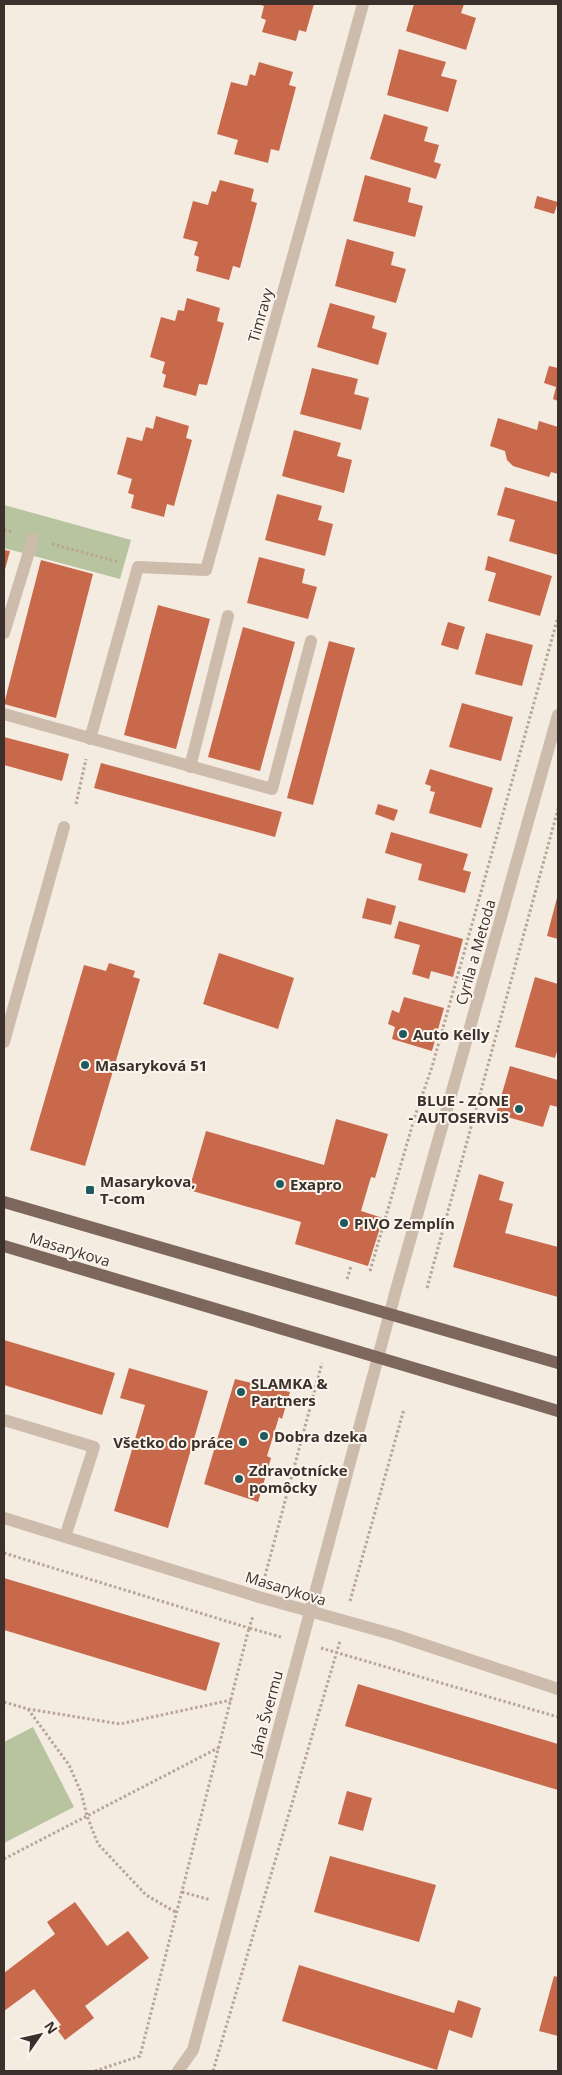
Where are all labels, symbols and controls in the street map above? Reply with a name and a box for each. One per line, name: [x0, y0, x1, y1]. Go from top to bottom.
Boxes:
street label: Timravy: [243, 285, 277, 344]
street label: Cyrila a Metoda: [450, 897, 500, 1007]
place label: Auto Kelly: [413, 1024, 490, 1044]
marker: Auto Kelly: [397, 1028, 409, 1040]
place label: Masaryková 51: [95, 1055, 207, 1075]
marker: Masaryková 51: [79, 1059, 91, 1071]
place label: BLUE - ZONE - AUTOSERVIS: [408, 1090, 509, 1127]
marker: BLUE - ZONE - AUTOSERVIS: [513, 1103, 525, 1115]
place label: Masarykova, T-com: [100, 1171, 196, 1208]
place label: Exapro: [290, 1174, 342, 1194]
marker: Exapro: [274, 1178, 286, 1190]
marker: Masarykova, T-com: [84, 1184, 96, 1196]
place label: PIVO Zemplín: [354, 1213, 455, 1233]
marker: PIVO Zemplín: [338, 1217, 350, 1229]
street label: Masarykova: [27, 1227, 113, 1271]
place label: SLAMKA & Partners: [251, 1373, 328, 1410]
marker: SLAMKA & Partners: [235, 1386, 247, 1398]
place label: Dobra dzeka: [274, 1426, 368, 1446]
marker: Dobra dzeka: [258, 1430, 270, 1442]
place label: Všetko do práce: [113, 1432, 233, 1452]
marker: Všetko do práce: [237, 1436, 249, 1448]
place label: Zdravotnícke pomôcky: [249, 1460, 348, 1497]
marker: Zdravotnícke pomôcky: [233, 1473, 245, 1485]
street label: Masarykova: [243, 1566, 329, 1610]
street label: Jána Švermu: [245, 1668, 287, 1760]
north arrow: [15, 2010, 65, 2060]
text: N: [40, 2017, 62, 2037]

